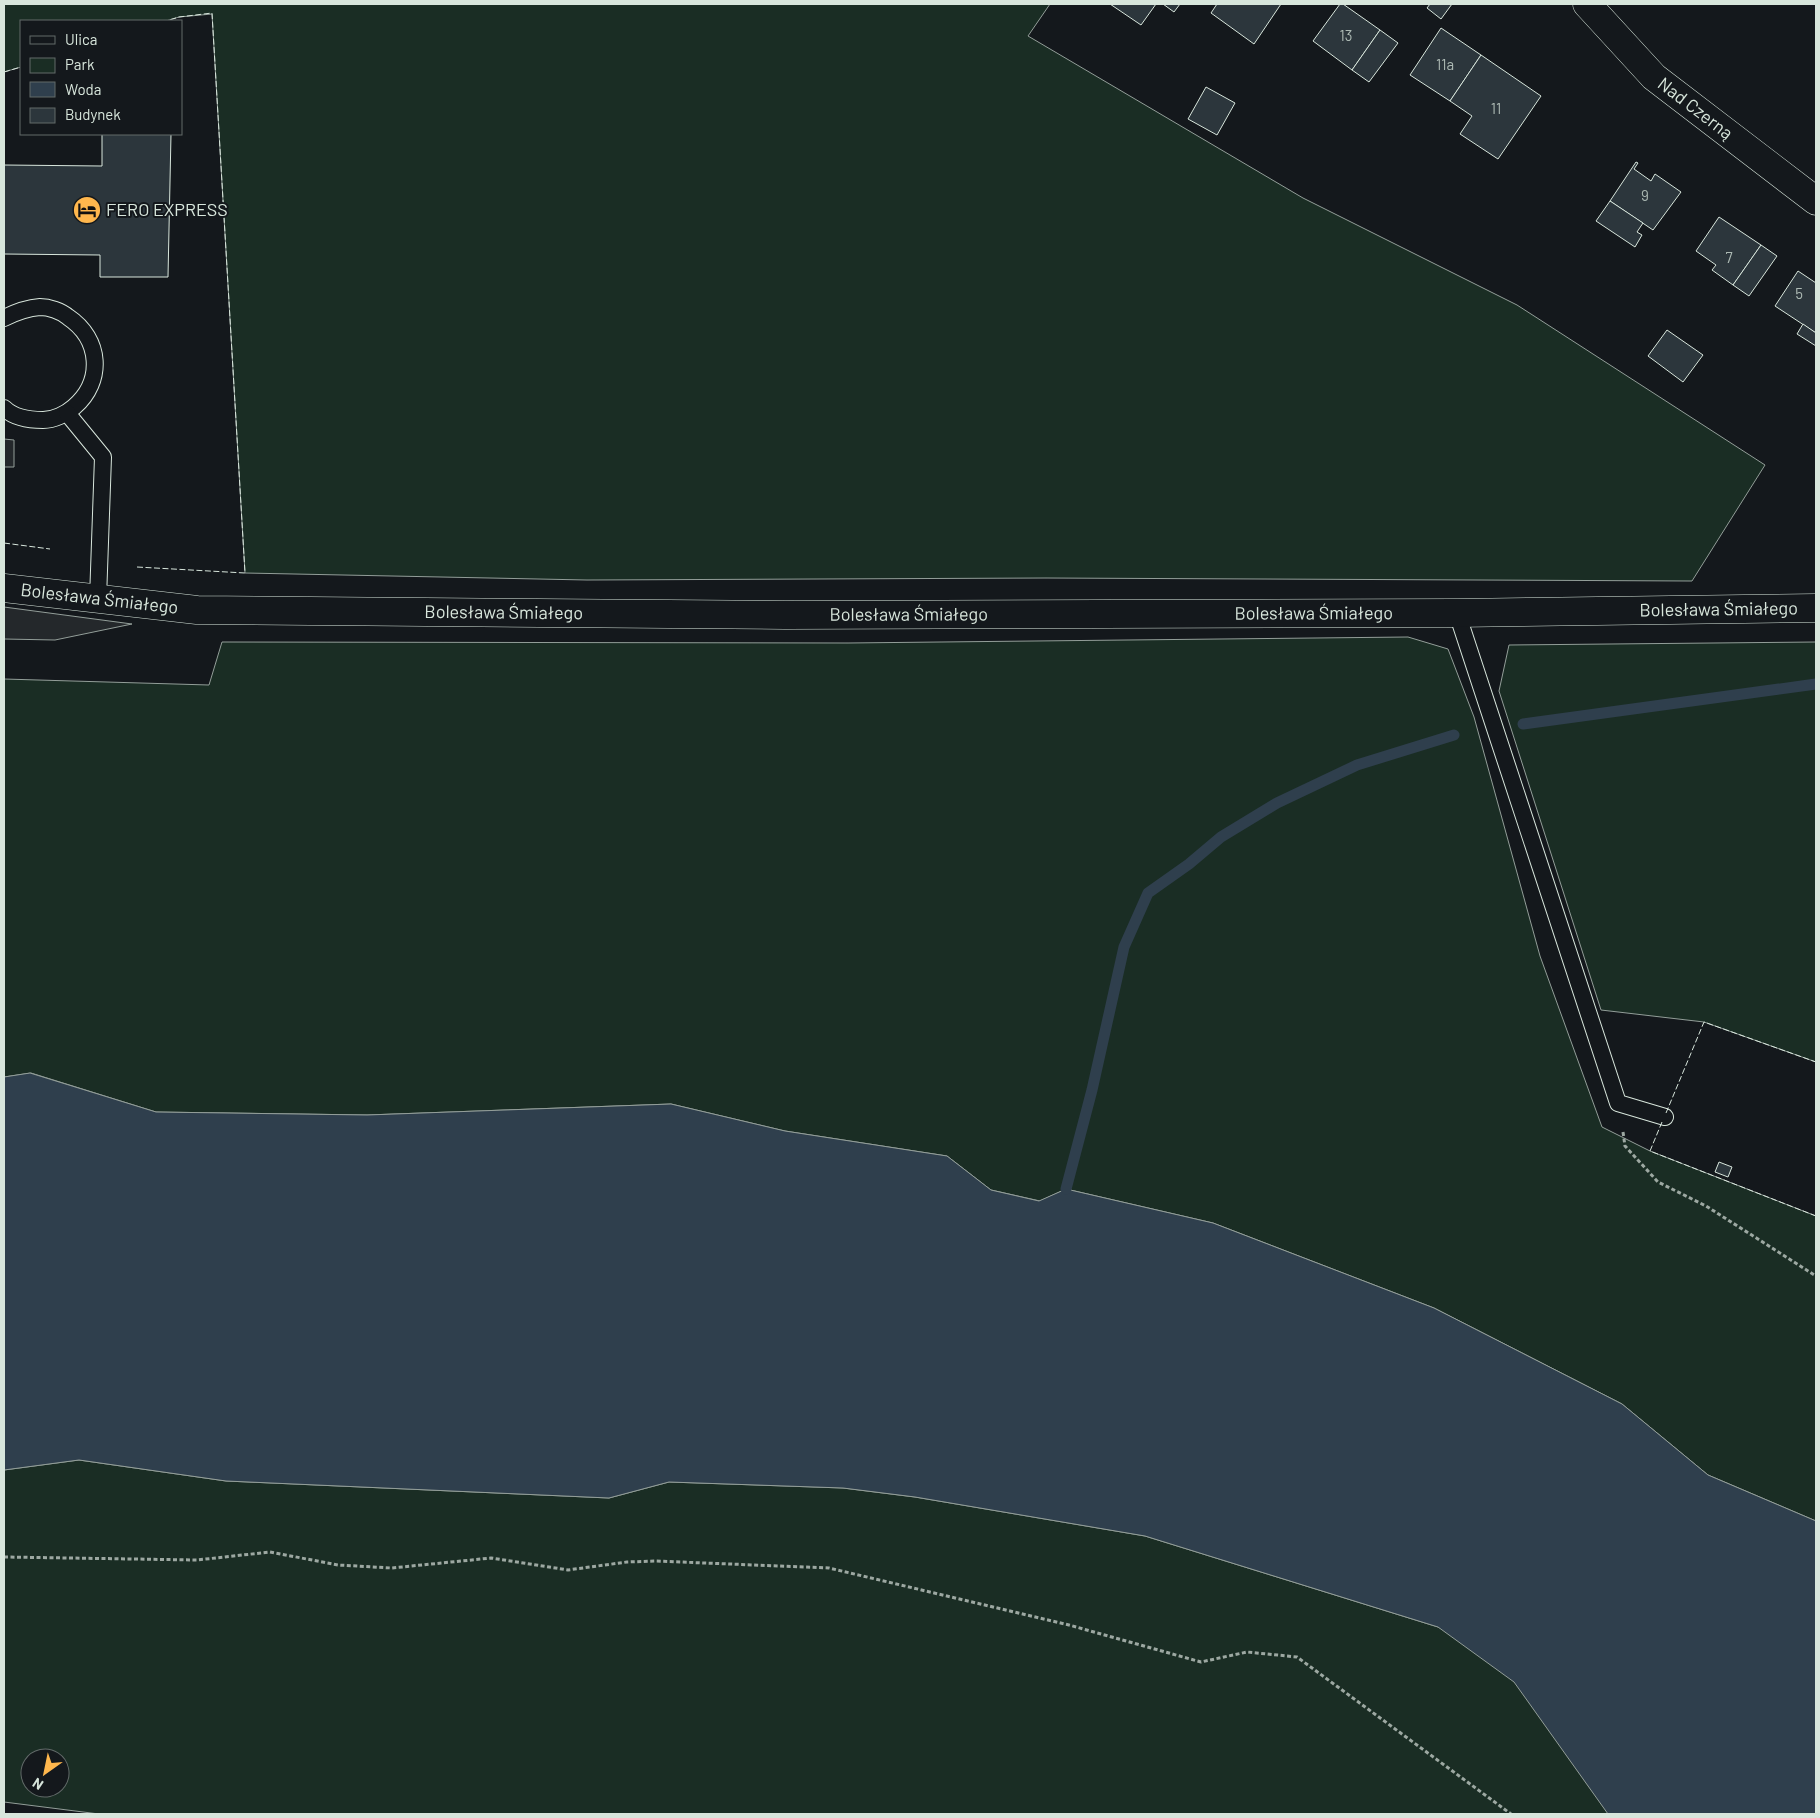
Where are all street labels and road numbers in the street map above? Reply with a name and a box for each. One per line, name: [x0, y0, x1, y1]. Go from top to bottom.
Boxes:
street label: Nad Czerną: [1654, 72, 1738, 143]
street label: Bolesława Śmiałego: [19, 578, 180, 618]
street label: Bolesława Śmiałego: [1639, 596, 1798, 620]
street label: Bolesława Śmiałego: [424, 600, 583, 623]
street label: Bolesława Śmiałego: [1234, 601, 1393, 624]
street label: Bolesława Śmiałego: [829, 602, 988, 625]

